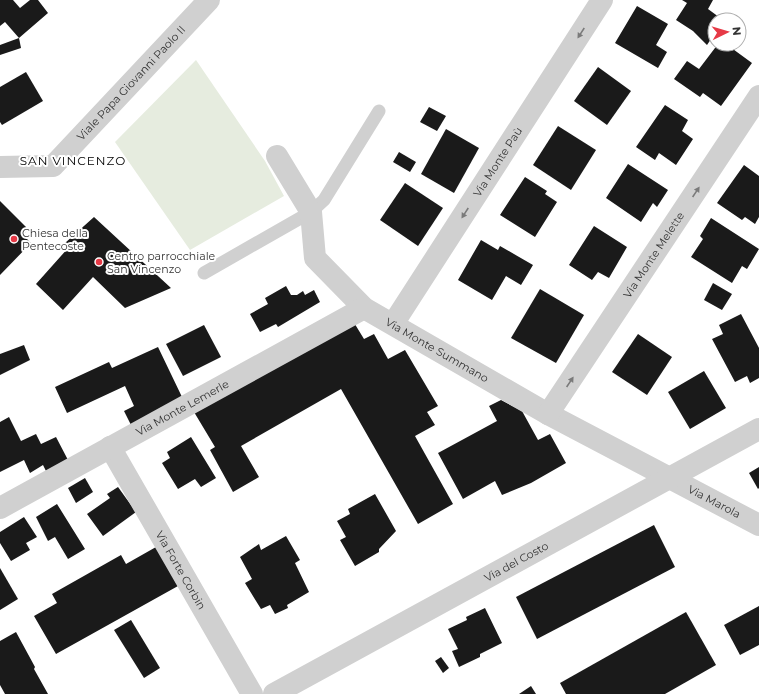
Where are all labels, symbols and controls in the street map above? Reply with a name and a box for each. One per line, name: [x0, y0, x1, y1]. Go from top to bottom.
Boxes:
north arrow: [707, 12, 747, 52]
street label: Viale Papa Giovanni Paolo II: [74, 23, 188, 143]
text: N: [730, 26, 744, 36]
one-way arrow: [577, 28, 585, 38]
street label: Via Monte Paù: [470, 124, 525, 199]
district label: SAN VINCENZO: [20, 153, 126, 168]
one-way arrow: [692, 186, 699, 197]
one-way arrow: [461, 208, 469, 218]
street label: Via Monte Melette: [620, 209, 687, 301]
place label: Chiesa della Pentecoste: [22, 226, 88, 253]
marker: Chiesa della Pentecoste: [9, 234, 19, 244]
place label: Centro parrocchiale San Vincenzo: [107, 249, 216, 276]
marker: Centro parrocchiale San Vincenzo: [94, 257, 104, 267]
street label: Via Monte Summano: [383, 315, 491, 385]
street label: Via Monte Lemerle: [133, 377, 231, 439]
one-way arrow: [566, 377, 574, 387]
street label: Via Marola: [686, 482, 743, 521]
street label: Via Forte Corbin: [153, 528, 209, 612]
street label: Via del Costo: [482, 538, 551, 585]

